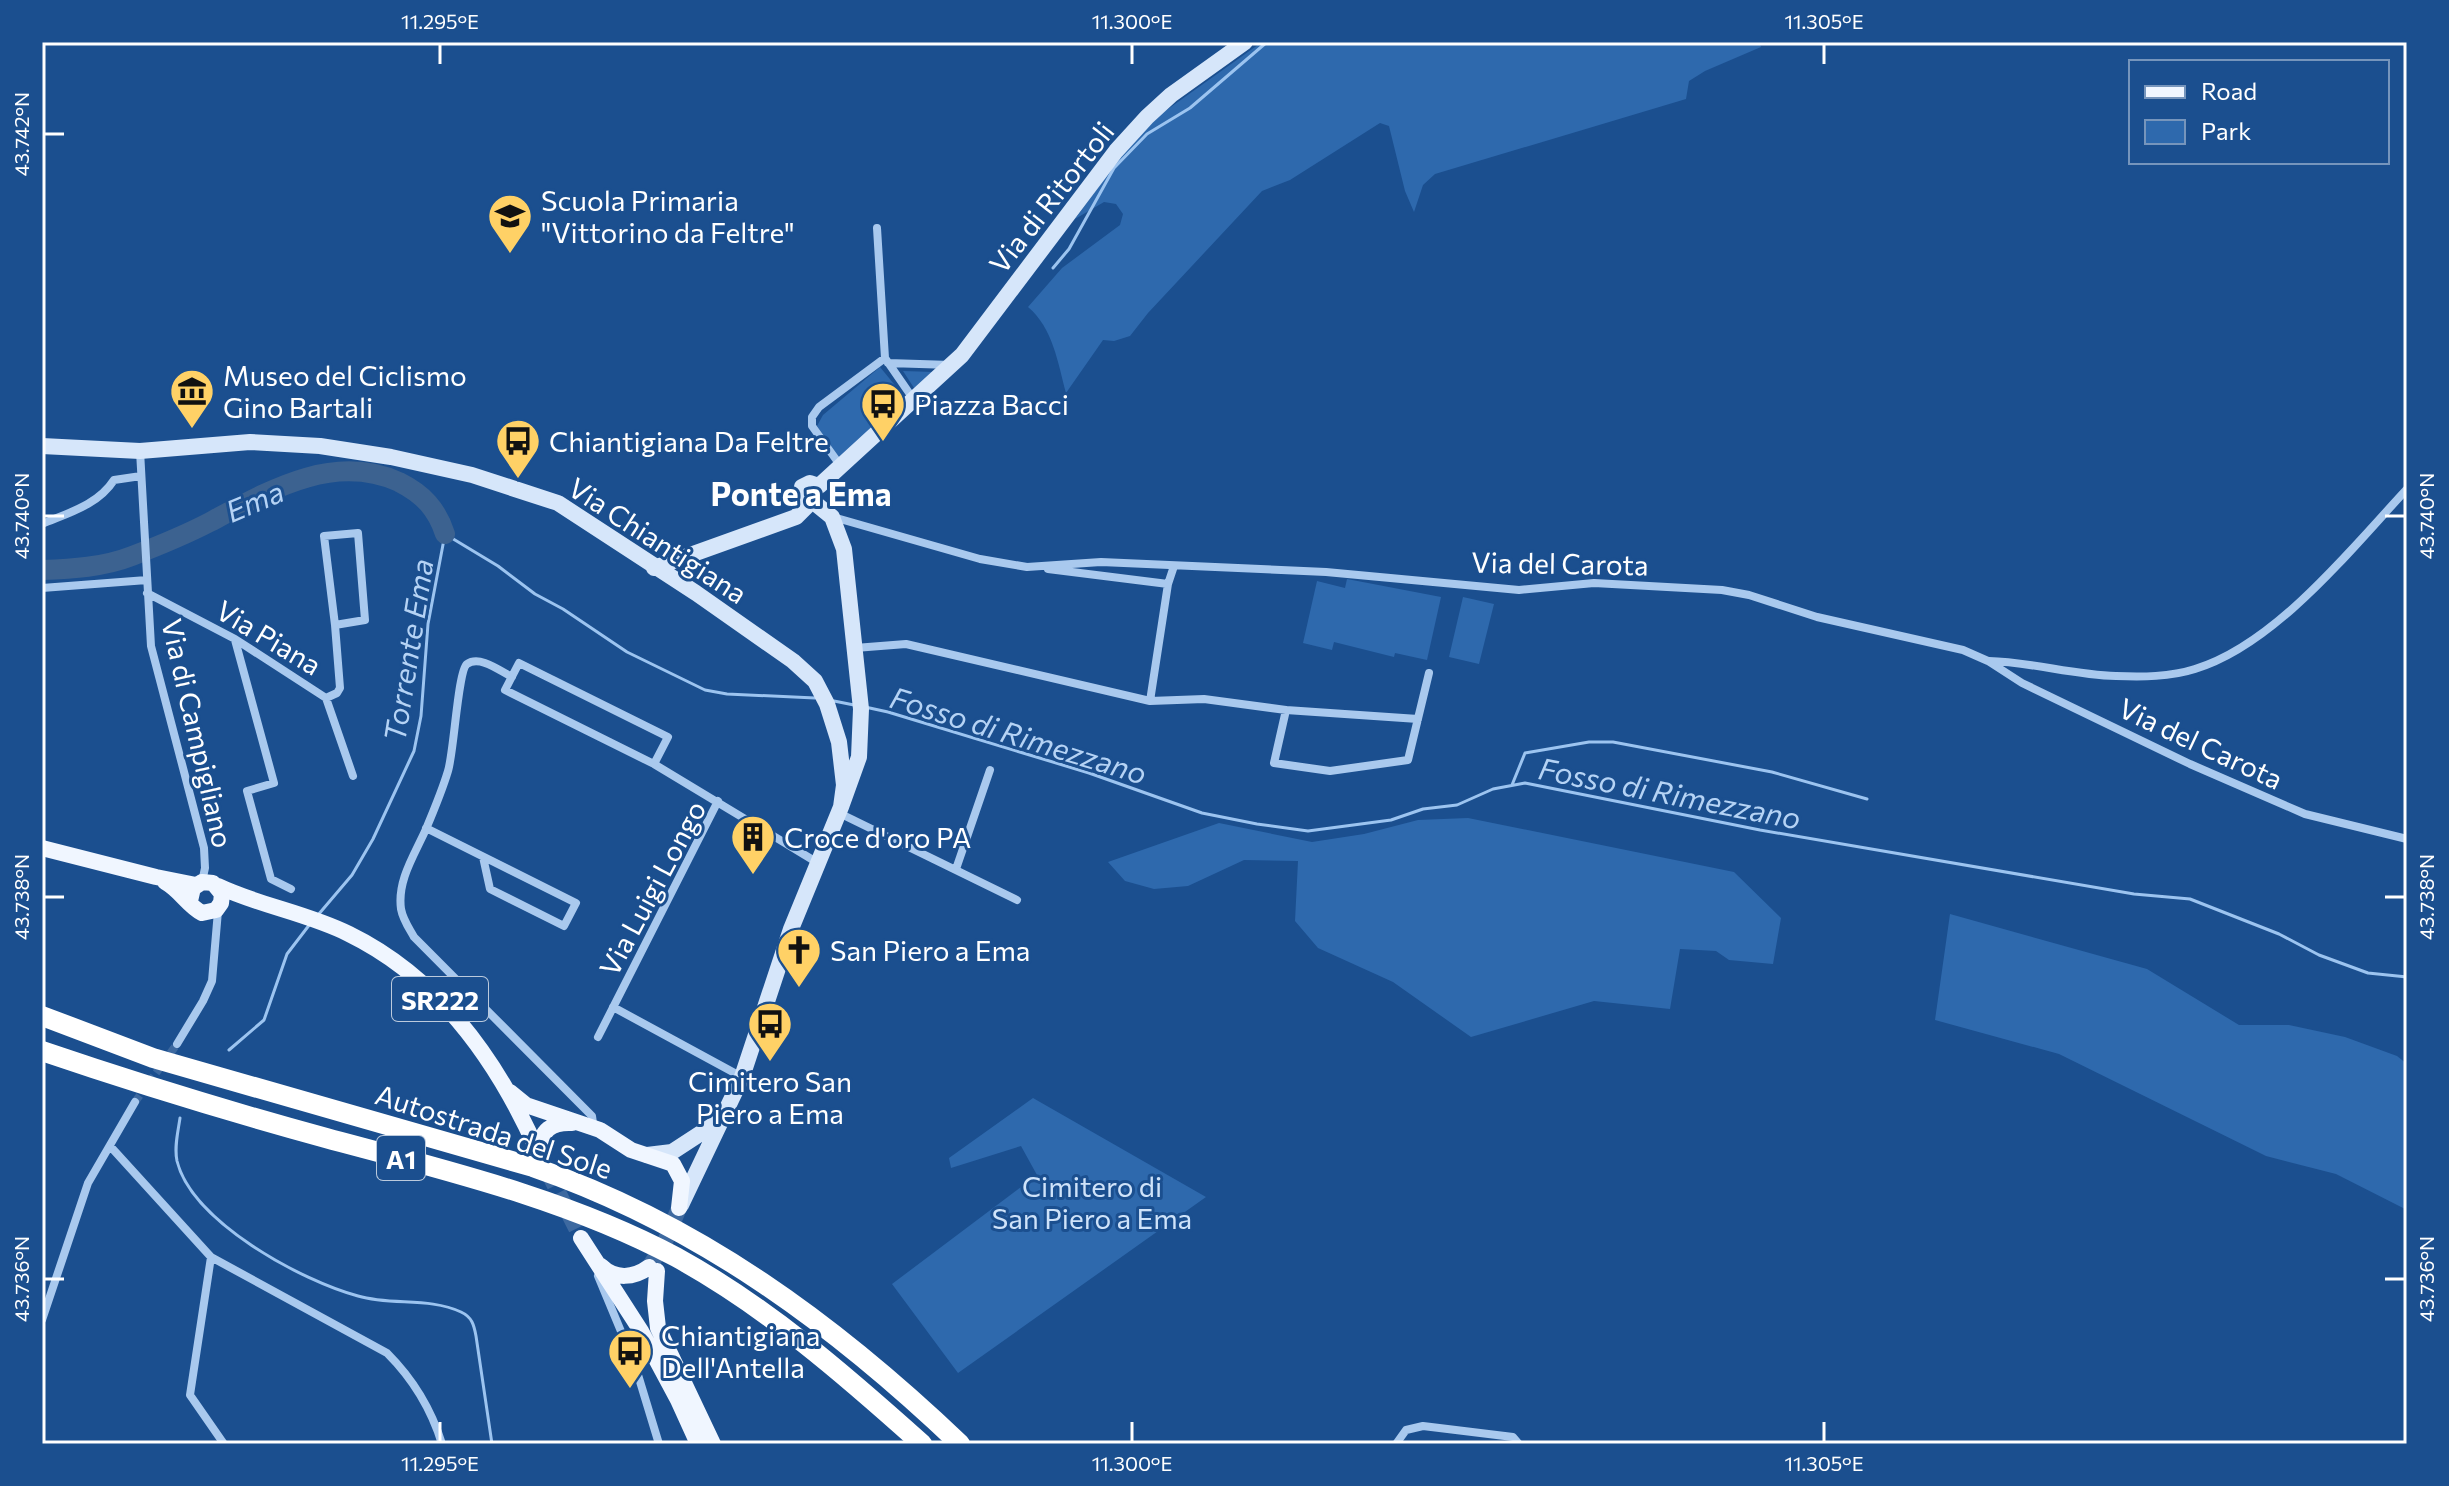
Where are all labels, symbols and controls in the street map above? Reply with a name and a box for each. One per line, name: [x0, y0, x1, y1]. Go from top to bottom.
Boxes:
text: 11.295°E: [401, 9, 479, 33]
text: 11.300°E: [1092, 9, 1172, 33]
text: 11.305°E: [1784, 9, 1864, 33]
legend: [2129, 60, 2389, 164]
text: Road: [2201, 76, 2257, 105]
text: 43.742°N: [9, 92, 33, 176]
street label: Via di Ritortoli: [981, 115, 1121, 279]
text: Park: [2201, 116, 2251, 145]
place label: Scuola Primaria "Vittorino da Feltre": [541, 183, 795, 249]
school or university icon: Scuola Primaria "Vittorino da Feltre": [486, 192, 534, 255]
place label: Museo del Ciclismo Gino Bartali: [223, 358, 467, 424]
museum icon: Museo del Ciclismo Gino Bartali: [168, 367, 216, 430]
bus stop icon: Piazza Bacci: [859, 380, 907, 443]
place label: Piazza Bacci: [914, 387, 1069, 421]
bus stop icon: Chiantigiana Da Feltre: [494, 417, 542, 480]
place label: Chiantigiana Da Feltre: [549, 424, 829, 458]
street label: Via Chiantigiana: [562, 470, 754, 610]
water label: Ema: [219, 471, 289, 529]
text: 43.740°N: [9, 473, 33, 559]
district label: Ponte a Ema: [710, 473, 892, 513]
text: 43.740°N: [2414, 473, 2438, 559]
street label: Via del Carota: [1471, 544, 1649, 582]
water label: Torrente Ema: [374, 556, 440, 744]
street label: Via Piana: [210, 592, 328, 682]
street label: Via di Campigliano: [155, 615, 241, 851]
water label: Fosso di Rimezzano: [886, 677, 1152, 791]
street label: Via del Carota: [2114, 690, 2288, 796]
water label: Fosso di Rimezzano: [1536, 748, 1804, 836]
street label: Via Luigi Longo: [592, 795, 712, 981]
building icon: Croce d'oro PA: [729, 813, 777, 876]
place label: Croce d'oro PA: [784, 820, 971, 854]
text: 43.738°N: [9, 854, 33, 940]
text: 43.738°N: [2414, 854, 2438, 940]
church icon: San Piero a Ema: [775, 926, 823, 989]
place label: San Piero a Ema: [830, 933, 1031, 967]
road number: SR222: [392, 977, 488, 1021]
bus stop icon: Cimitero San Piero a Ema: [746, 1000, 794, 1063]
place label: Cimitero San Piero a Ema: [688, 1064, 852, 1130]
street label: Autostrada del Sole: [371, 1077, 617, 1185]
road number: A1: [377, 1136, 425, 1180]
park label: Cimitero di San Piero a Ema: [992, 1169, 1192, 1235]
text: 43.736°N: [9, 1236, 33, 1322]
text: 43.736°N: [2414, 1236, 2438, 1322]
place label: Chiantigiana Dell'Antella: [661, 1318, 821, 1384]
bus stop icon: Chiantigiana Dell'Antella: [606, 1327, 654, 1390]
text: 11.295°E: [401, 1451, 479, 1475]
text: 11.300°E: [1092, 1451, 1172, 1475]
text: 11.305°E: [1784, 1451, 1864, 1475]

